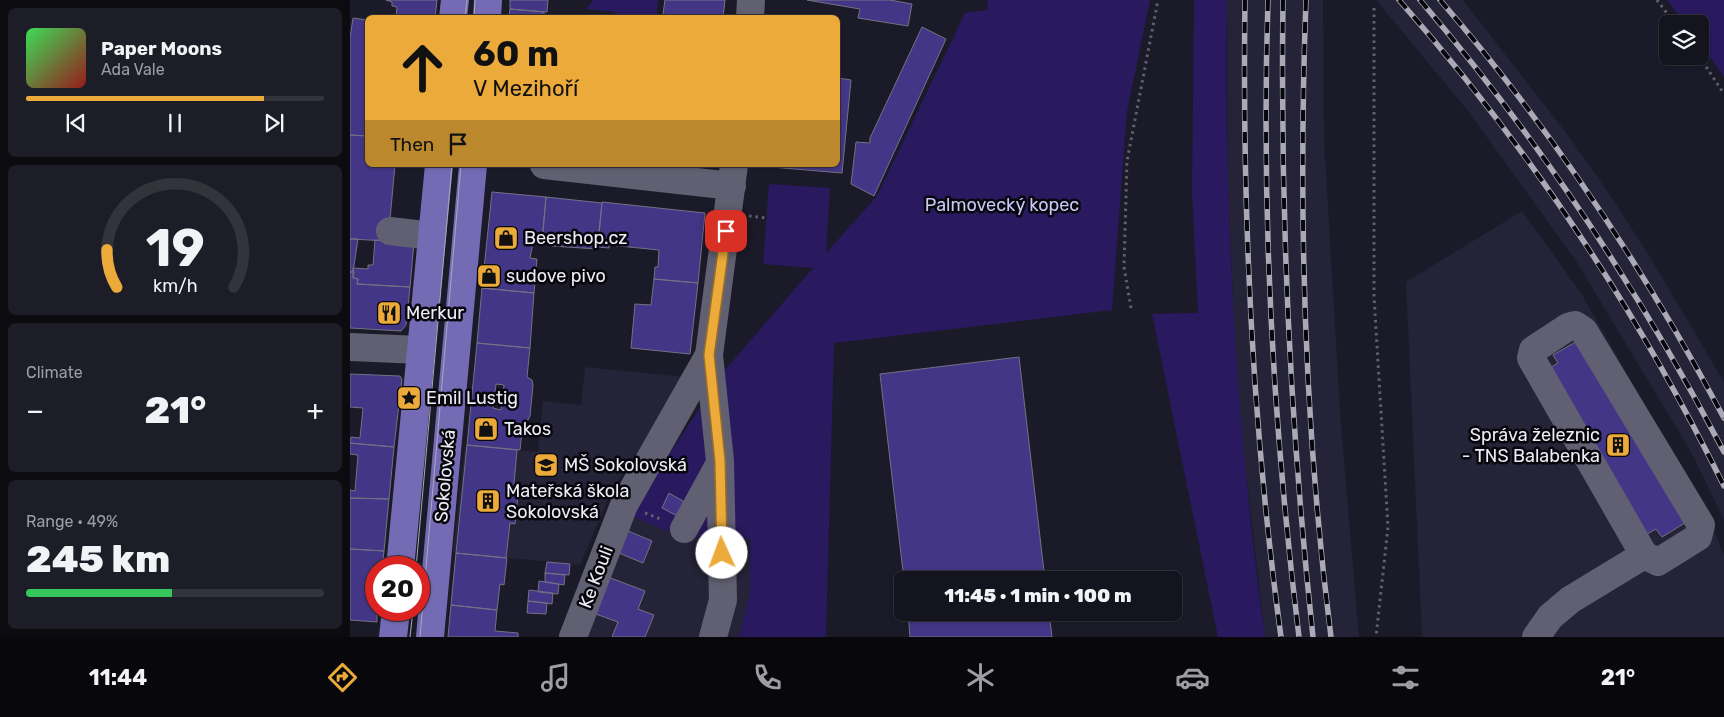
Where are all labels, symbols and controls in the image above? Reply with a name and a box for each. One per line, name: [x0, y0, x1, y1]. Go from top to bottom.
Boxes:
map controls: [1659, 15, 1709, 65]
button: layers: [1659, 15, 1709, 65]
text: 60 m: [473, 33, 559, 75]
icon: ahead: [390, 35, 455, 100]
text: Paper Moons: [101, 37, 222, 60]
text: Ada Vale: [101, 60, 165, 79]
text: V Mezihoří: [473, 75, 578, 102]
icon: previous: [62, 109, 90, 137]
icon: pause: [161, 109, 189, 137]
icon: next: [260, 109, 288, 137]
icon: arrive: [444, 130, 472, 158]
text: Then: [390, 133, 434, 156]
park label: Palmovecký kopec: [925, 194, 1079, 216]
pin: [705, 210, 747, 252]
text: 19: [145, 217, 205, 279]
icon: arrive: [712, 217, 740, 245]
shop icon: Beershop.cz: [493, 225, 519, 251]
place label: Beershop.cz: [524, 227, 628, 249]
shop icon: sudove pivo: [476, 263, 502, 289]
place label: sudove pivo: [506, 265, 606, 287]
text: km/h: [153, 275, 197, 296]
restaurant icon: Merkur: [376, 300, 402, 326]
place label: Merkur: [406, 302, 464, 324]
text: Climate: [26, 363, 83, 382]
place icon: Emil Lustig: [396, 385, 422, 411]
text: 21°: [145, 387, 206, 433]
place label: Emil Lustig: [426, 387, 518, 409]
text: −: [26, 394, 44, 427]
text: +: [307, 394, 324, 427]
shop icon: Takos: [473, 416, 499, 442]
place label: Takos: [504, 418, 551, 440]
place label: Správa železnic - TNS Balabenka: [1462, 424, 1600, 467]
street label: Sokolovská: [430, 429, 460, 523]
building icon: Správa železnic - TNS Balabenka: [1605, 432, 1631, 458]
school or university icon: MŠ Sokolovská: [533, 452, 559, 478]
place label: MŠ Sokolovská: [564, 454, 687, 476]
place label: Mateřská škola Sokolovská: [506, 480, 629, 523]
building icon: Mateřská škola Sokolovská: [475, 488, 501, 514]
text: Range · 49%: [26, 512, 118, 531]
position arrow: [695, 526, 747, 578]
text: 245 km: [26, 536, 170, 582]
street label: Ke Kouli: [574, 543, 618, 611]
speed limit sign: 20: [365, 556, 430, 621]
text: 11:45 · 1 min · 100 m: [944, 584, 1132, 607]
icon: directions: [325, 660, 360, 695]
icon: music: [538, 660, 573, 695]
icon: phone: [750, 660, 785, 695]
icon: climate: [963, 660, 998, 695]
icon: car: [1175, 660, 1210, 695]
icon: filters: [1388, 660, 1423, 695]
text: 11:44: [89, 664, 147, 691]
text: 21°: [1601, 664, 1635, 691]

